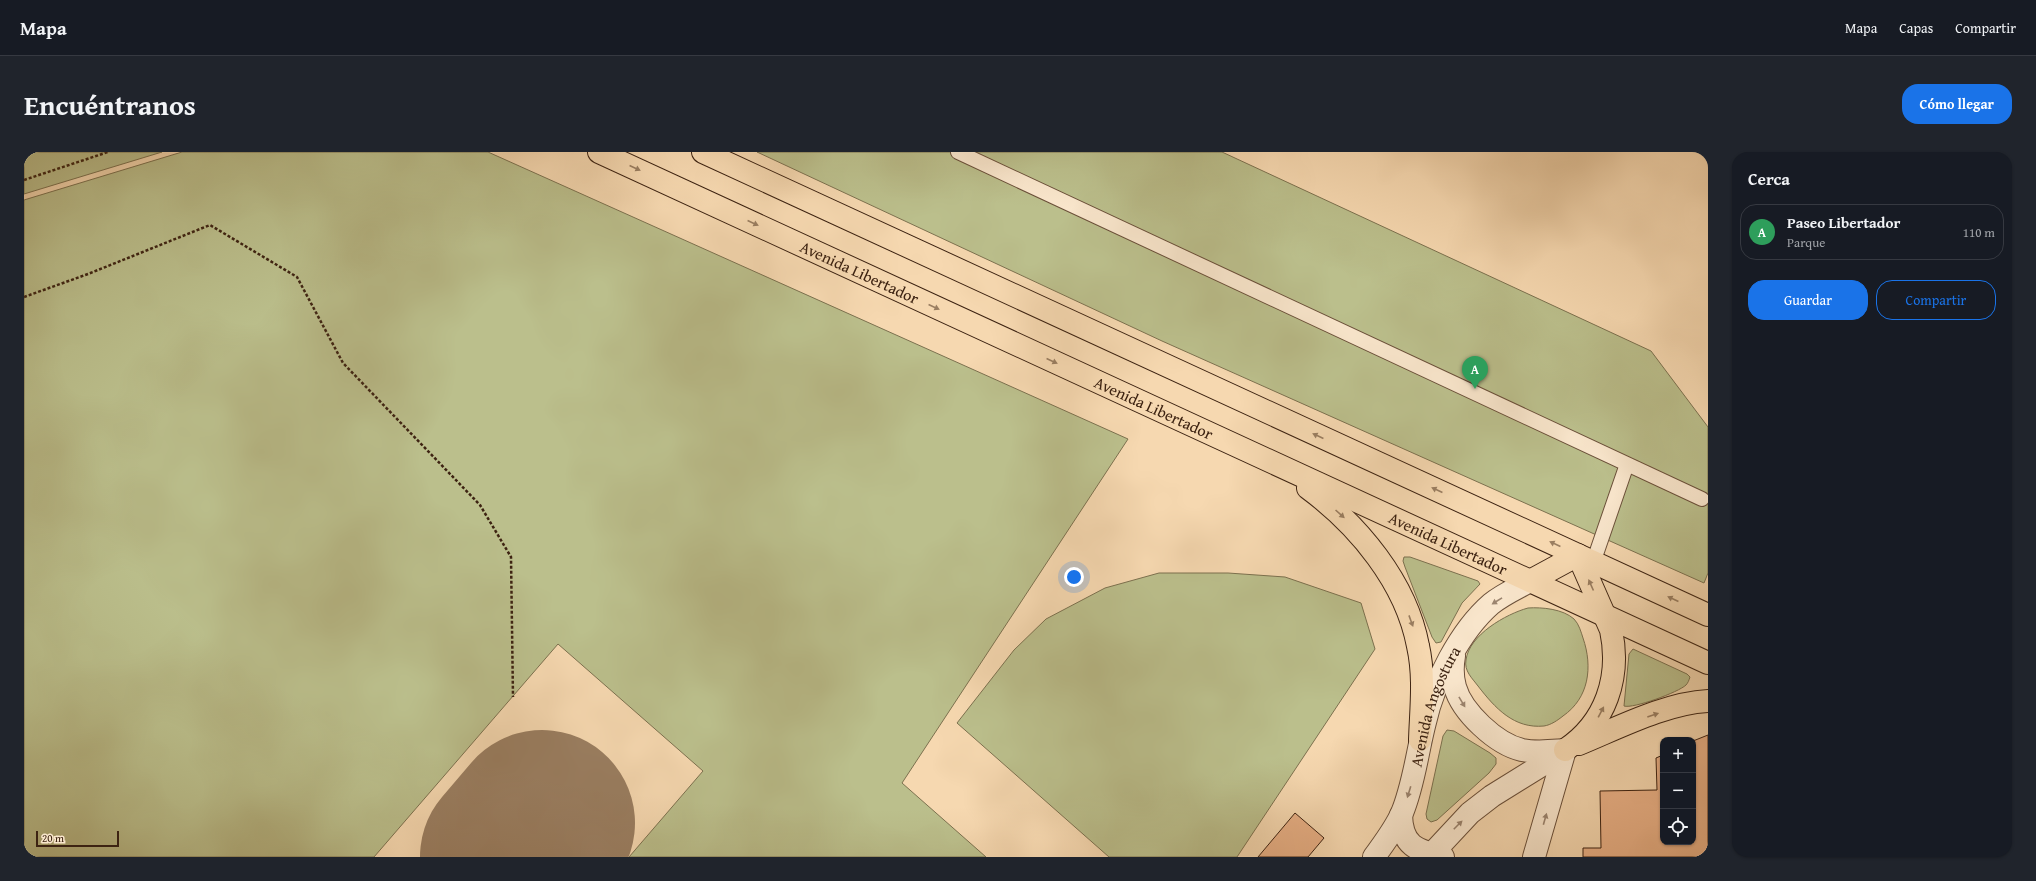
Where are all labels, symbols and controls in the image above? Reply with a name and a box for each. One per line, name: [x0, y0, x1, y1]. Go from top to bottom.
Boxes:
text: Mapa: [20, 14, 67, 42]
text: Mapa: [1845, 18, 1877, 38]
text: Capas: [1899, 18, 1933, 38]
text: Compartir: [1955, 18, 2016, 38]
text: Encuéntranos: [24, 84, 196, 125]
button: Cómo llegar: [1902, 84, 2012, 124]
one-way arrow: [629, 165, 640, 171]
text: Cerca: [1748, 166, 1790, 191]
text: Paseo Libertador: [1787, 212, 1900, 233]
one-way arrow: [747, 220, 758, 226]
text: A: [1758, 223, 1766, 242]
text: 110 m: [1963, 223, 1995, 242]
text: Parque: [1787, 233, 1825, 252]
street label: Avenida Libertador: [796, 234, 923, 310]
button: Guardar: [1748, 280, 1868, 320]
button: Compartir: [1876, 280, 1996, 320]
one-way arrow: [929, 304, 940, 310]
pin: A: [1462, 356, 1488, 389]
one-way arrow: [1047, 358, 1058, 364]
street label: Avenida Libertador: [1091, 370, 1218, 446]
one-way arrow: [1313, 433, 1324, 439]
one-way arrow: [1431, 487, 1442, 493]
street label: Avenida Libertador: [1385, 506, 1512, 581]
one-way arrow: [1335, 509, 1345, 519]
one-way arrow: [1549, 541, 1560, 547]
your location: [1064, 567, 1084, 587]
one-way arrow: [1588, 579, 1594, 591]
one-way arrow: [1667, 596, 1678, 602]
one-way arrow: [1491, 597, 1502, 604]
one-way arrow: [1409, 616, 1415, 628]
street label: Avenida Angostura: [1404, 641, 1466, 769]
one-way arrow: [1459, 696, 1466, 708]
one-way arrow: [1598, 706, 1605, 718]
one-way arrow: [1648, 711, 1660, 717]
map controls: [1660, 737, 1696, 845]
button: +: [1660, 737, 1696, 773]
button: −: [1660, 773, 1696, 809]
one-way arrow: [1406, 786, 1412, 798]
button: locate: [1660, 809, 1696, 845]
one-way arrow: [1542, 813, 1548, 825]
one-way arrow: [1453, 820, 1463, 830]
scale bar: [36, 829, 119, 848]
text: 20 m: [42, 830, 64, 846]

